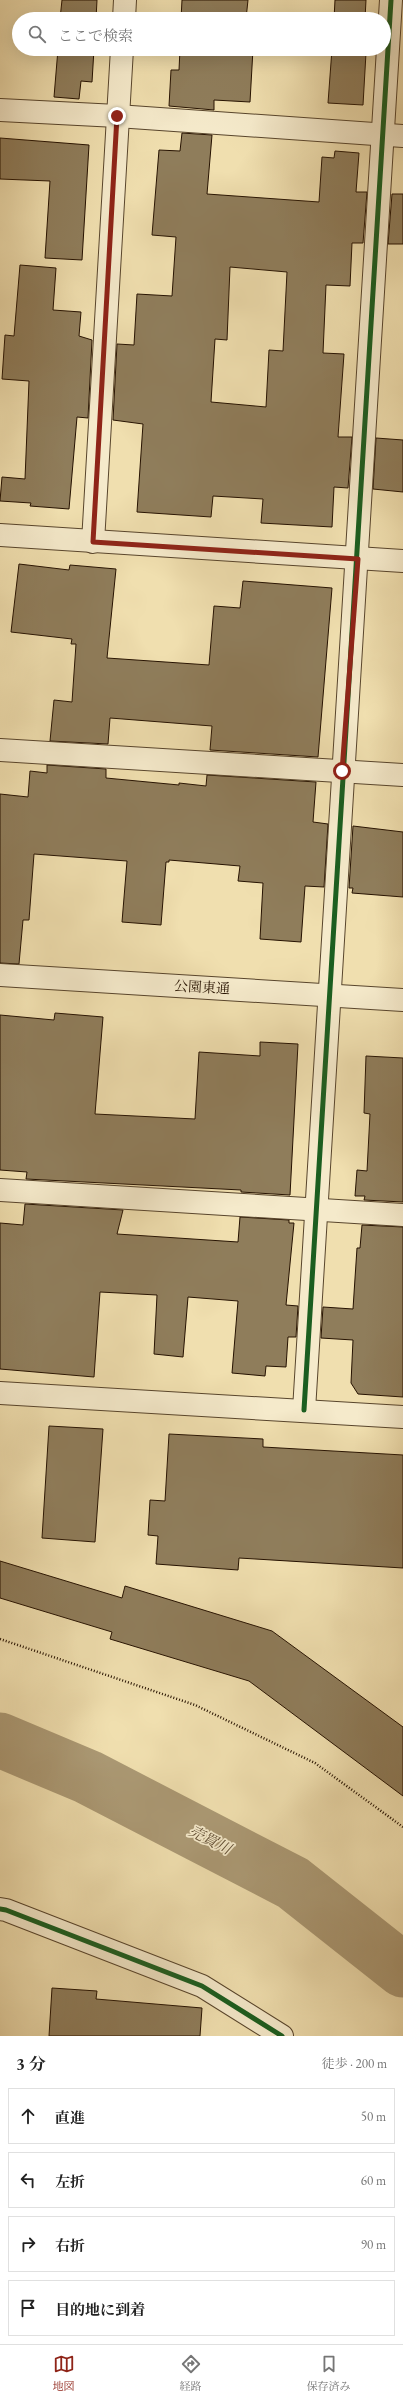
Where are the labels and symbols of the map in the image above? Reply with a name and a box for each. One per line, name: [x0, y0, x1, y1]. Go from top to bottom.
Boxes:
route end: [108, 107, 126, 125]
route start: [333, 762, 351, 780]
street label: 公園東通: [174, 977, 230, 997]
water label: 売買川: [186, 1821, 236, 1859]

